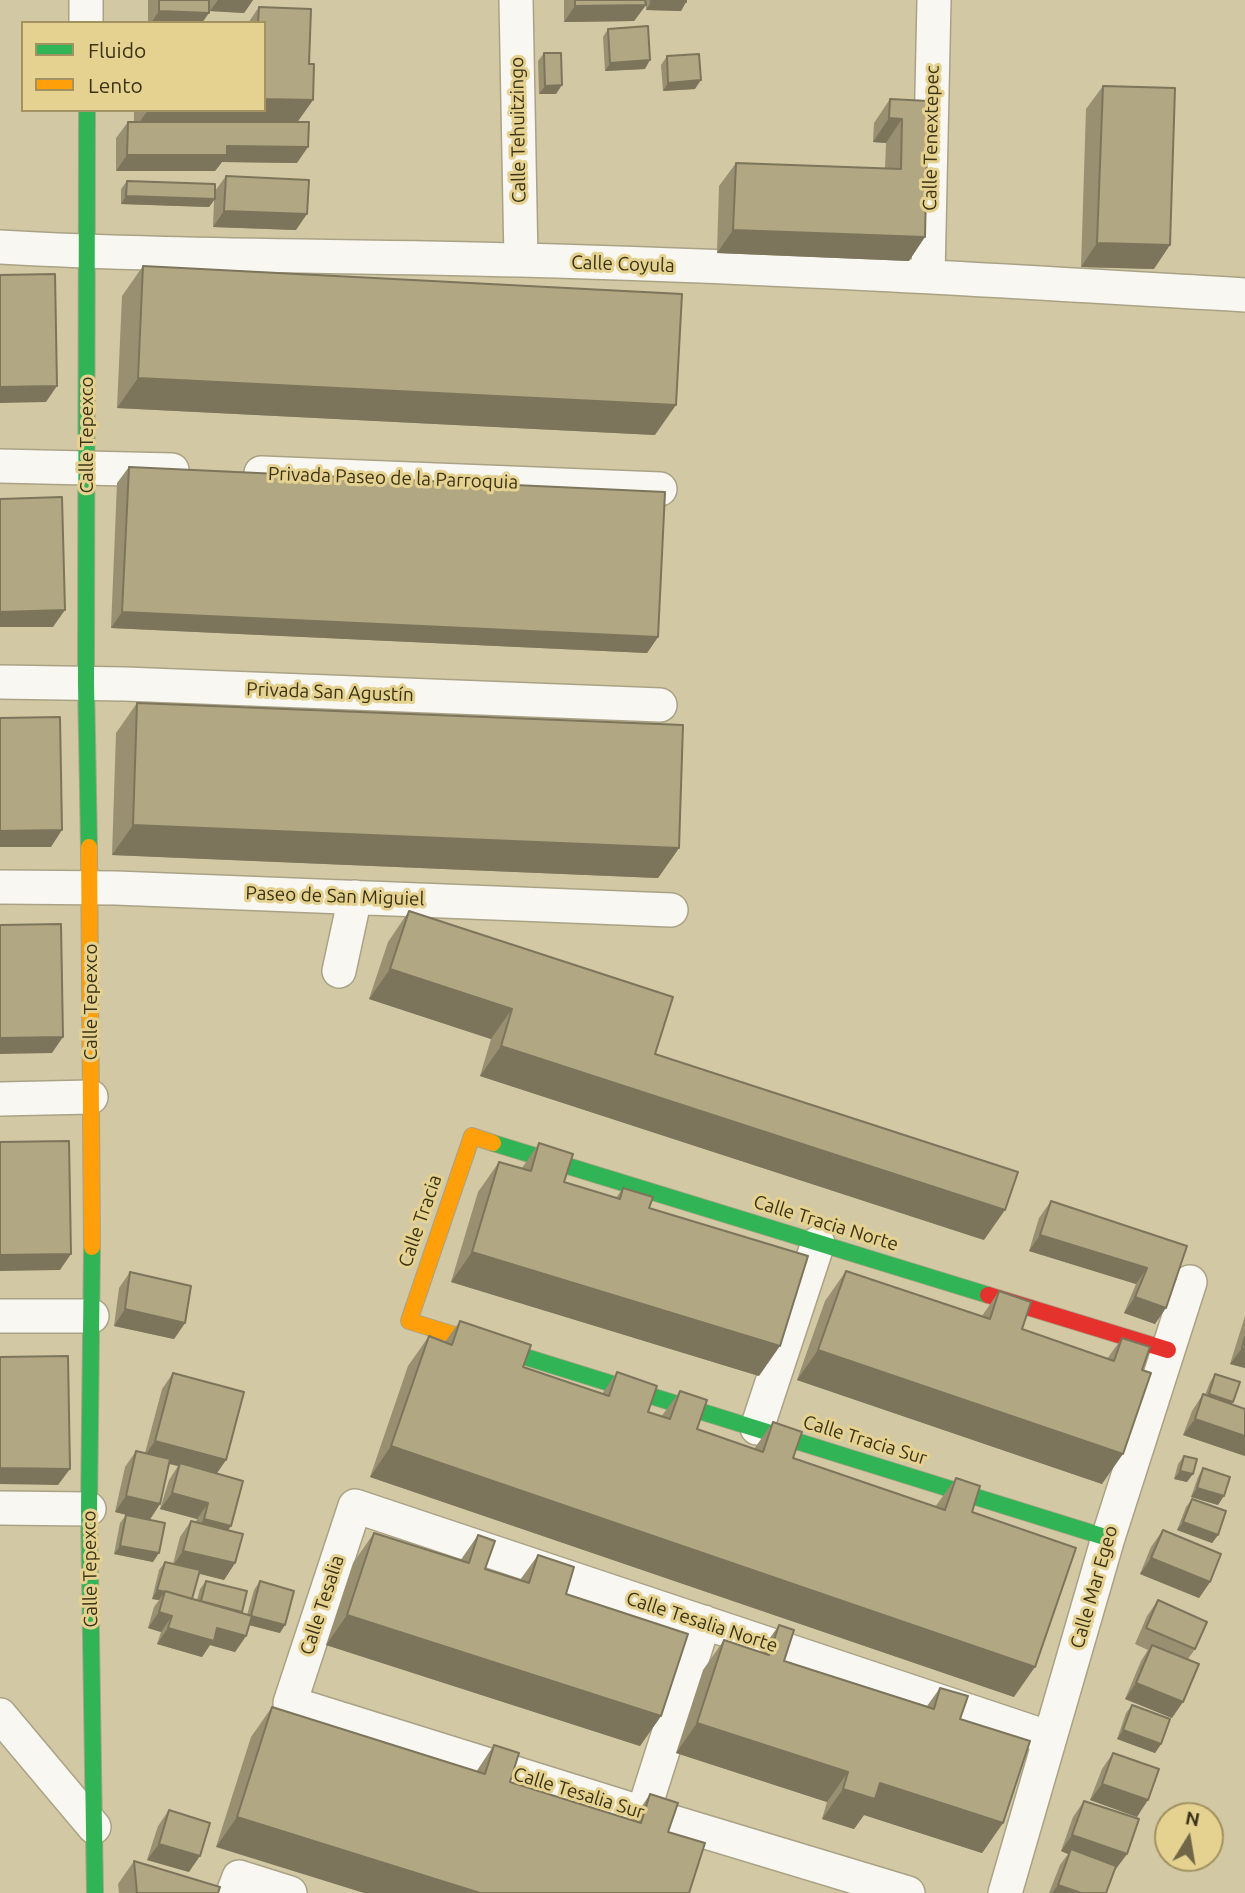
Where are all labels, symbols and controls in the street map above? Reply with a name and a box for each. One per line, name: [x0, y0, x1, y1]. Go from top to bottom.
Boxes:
legend: [21, 21, 266, 112]
text: Fluido: [88, 38, 146, 62]
street label: Calle Tehuitzingo: [505, 57, 531, 203]
street label: Calle Tenextepec: [918, 65, 944, 211]
text: Lento: [88, 73, 143, 97]
street label: Calle Coyula: [571, 251, 675, 277]
street label: Calle Tepexco: [76, 376, 98, 494]
street label: Privada Paseo de la Parroquia: [267, 462, 519, 494]
street label: Privada San Agustín: [246, 678, 414, 706]
street label: Paseo de San Miguiel: [245, 881, 425, 911]
street label: Calle Tepexco: [80, 943, 102, 1061]
street label: Calle Tracia: [394, 1172, 446, 1270]
street label: Calle Tracia Norte: [751, 1190, 901, 1256]
street label: Calle Tracia Sur: [800, 1410, 930, 1470]
street label: Calle Tepexco: [78, 1510, 102, 1628]
street label: Calle Mar Egeo: [1066, 1523, 1122, 1651]
street label: Calle Tesalia: [295, 1552, 349, 1658]
street label: Calle Tesalia Norte: [623, 1587, 781, 1657]
street label: Calle Tesalia Sur: [511, 1762, 647, 1824]
north arrow: [1154, 1802, 1224, 1872]
text: N: [1184, 1806, 1202, 1831]

